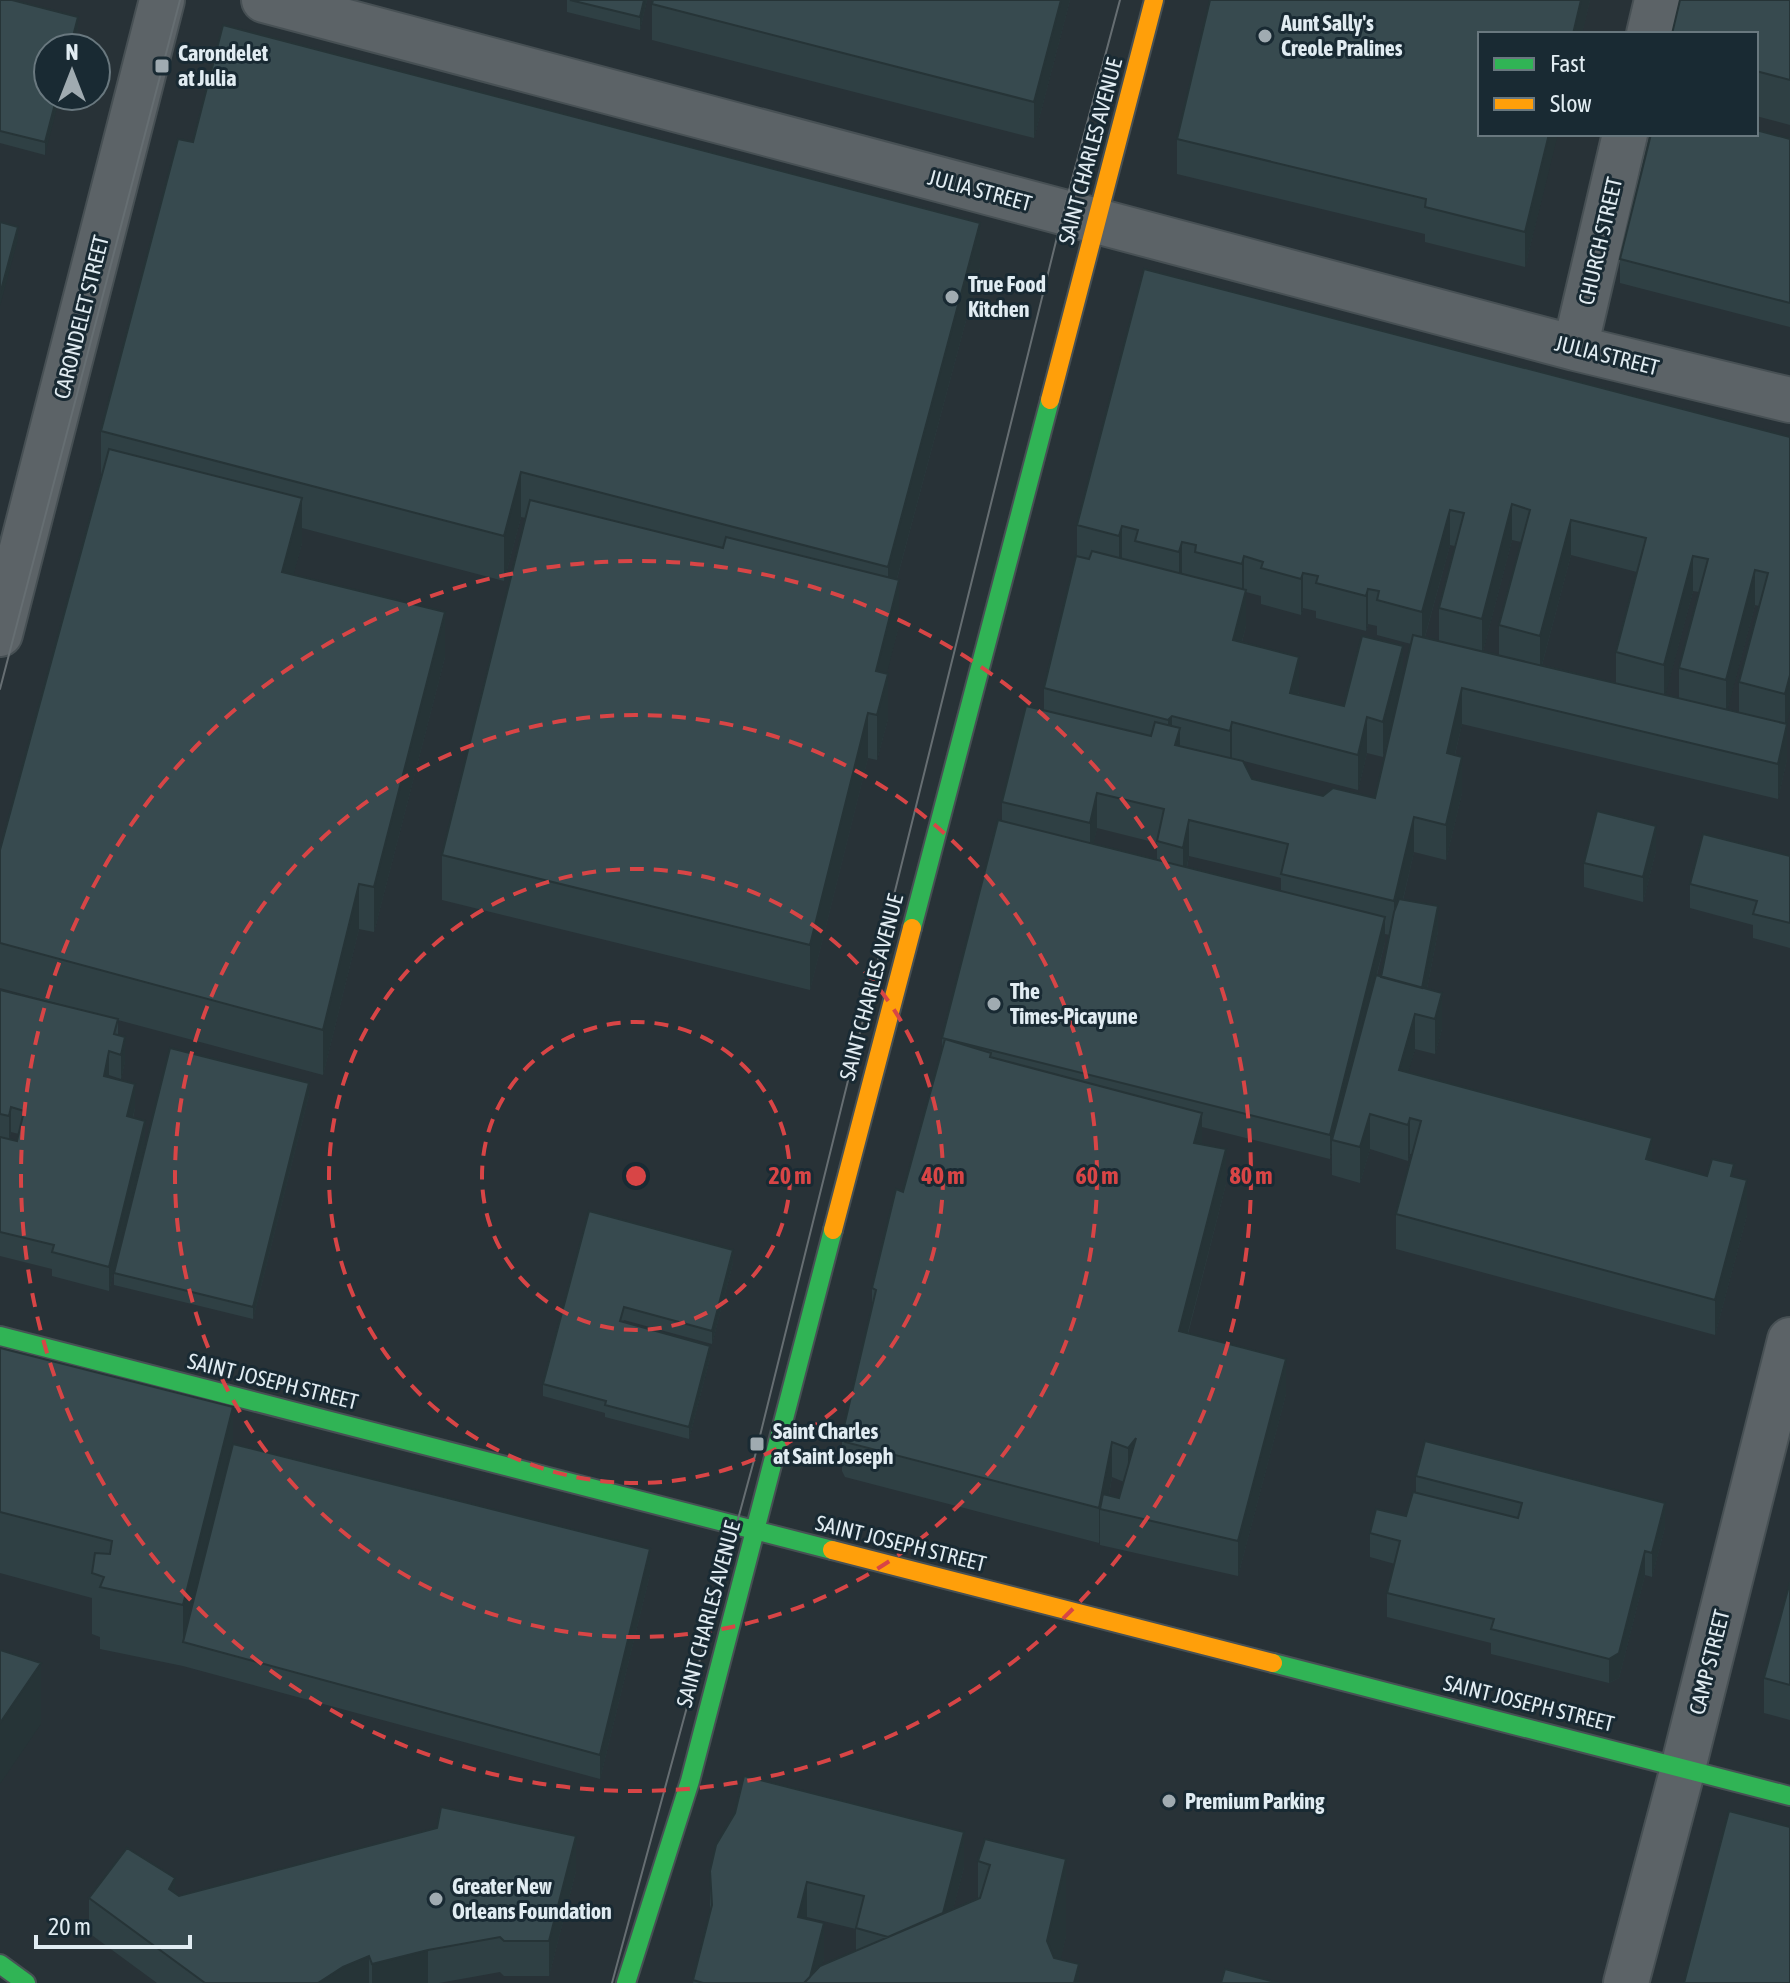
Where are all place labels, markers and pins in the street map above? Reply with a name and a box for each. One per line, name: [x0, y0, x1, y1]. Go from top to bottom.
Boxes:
place label: Aunt Sally's Creole Pralines: [1280, 10, 1403, 61]
marker: Aunt Sally's Creole Pralines: [1256, 27, 1274, 45]
place label: Carondelet at Julia: [178, 40, 269, 91]
marker: Carondelet at Julia: [153, 57, 171, 75]
place label: True Food Kitchen: [968, 271, 1046, 322]
marker: True Food Kitchen: [943, 288, 961, 306]
place label: The Times-Picayune: [1010, 978, 1138, 1029]
marker: The Times-Picayune: [985, 995, 1003, 1013]
centre of rings: [622, 1162, 650, 1190]
place label: Saint Charles at Saint Joseph: [773, 1418, 893, 1469]
marker: Saint Charles at Saint Joseph: [748, 1435, 766, 1453]
place label: Premium Parking: [1185, 1788, 1325, 1814]
marker: Premium Parking: [1160, 1792, 1178, 1810]
place label: Greater New Orleans Foundation: [452, 1873, 612, 1924]
marker: Greater New Orleans Foundation: [427, 1890, 445, 1908]

